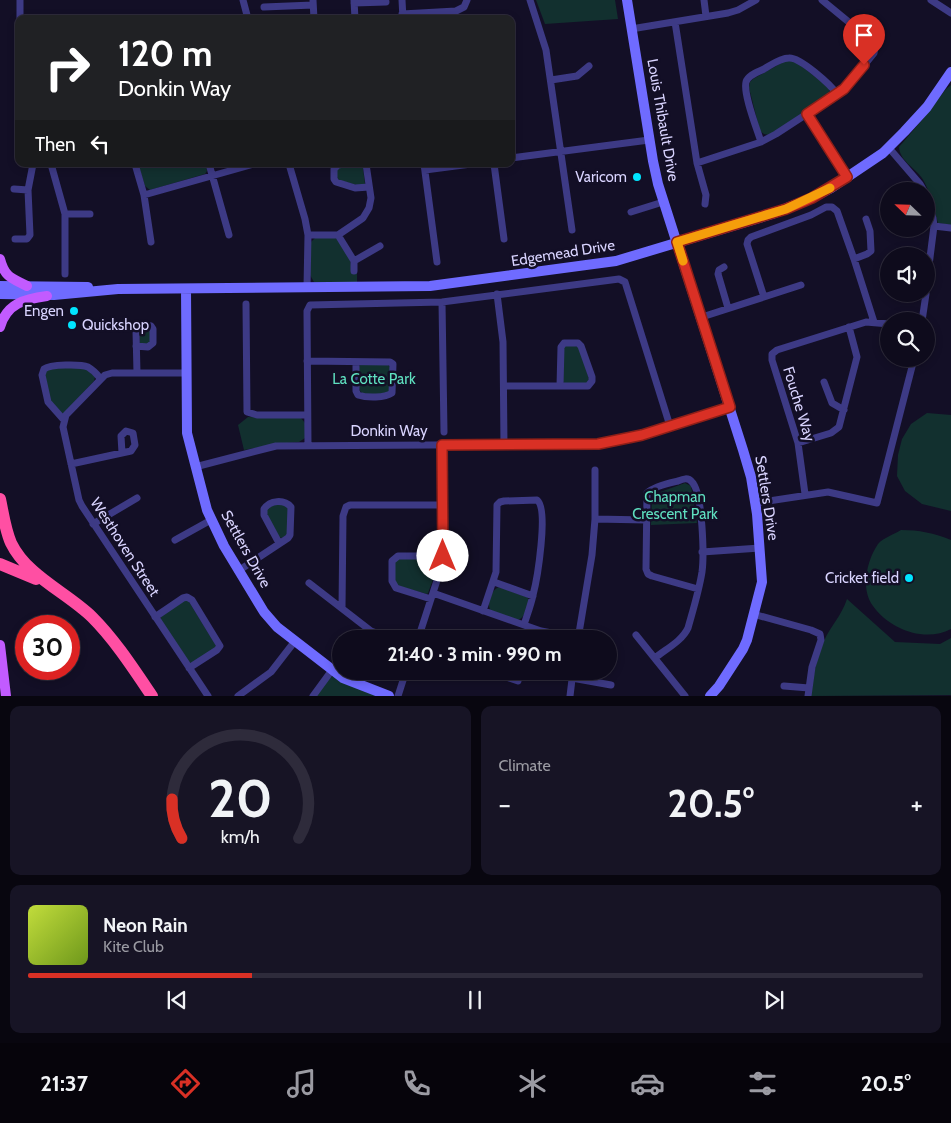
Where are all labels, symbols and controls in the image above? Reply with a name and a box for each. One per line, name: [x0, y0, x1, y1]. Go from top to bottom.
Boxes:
pin: [843, 14, 885, 65]
icon: arrive: [850, 21, 878, 49]
text: 120 m: [118, 32, 212, 75]
icon: right: [35, 35, 100, 100]
street label: Louis Thibault Drive: [643, 57, 683, 183]
text: Donkin Way: [118, 75, 231, 102]
icon: left: [86, 130, 114, 158]
text: Then: [35, 133, 76, 156]
place label: Varicom: [575, 168, 627, 186]
marker: Varicom: [631, 171, 643, 183]
north arrow: [880, 182, 935, 238]
map controls: [880, 182, 935, 367]
street label: Edgemead Drive: [510, 236, 617, 270]
button: sound: [880, 247, 935, 302]
place label: Engen: [24, 302, 64, 320]
marker: Engen: [68, 305, 80, 317]
button: search: [880, 312, 935, 367]
place label: Quickshop: [82, 316, 149, 334]
marker: Quickshop: [66, 319, 78, 331]
street label: Fouche Way: [779, 364, 819, 444]
park label: La Cotte Park: [332, 370, 416, 388]
street label: Donkin Way: [350, 422, 428, 440]
street label: Settlers Drive: [751, 454, 783, 542]
park label: Chapman Crescent Park: [632, 488, 718, 523]
street label: Westhoven Street: [86, 494, 164, 600]
street label: Settlers Drive: [217, 507, 275, 591]
position arrow: [416, 529, 468, 581]
place label: Cricket field: [825, 569, 899, 587]
marker: Cricket field: [903, 572, 915, 584]
speed limit sign: 30: [15, 615, 80, 680]
text: 21:40 · 3 min · 990 m: [387, 643, 562, 666]
text: Climate: [499, 756, 551, 775]
text: 20: [208, 767, 272, 830]
text: 20.5°: [668, 780, 754, 827]
text: −: [499, 787, 511, 821]
text: +: [911, 787, 923, 821]
text: km/h: [221, 826, 260, 847]
text: Neon Rain: [103, 914, 188, 937]
text: Kite Club: [103, 937, 164, 956]
icon: previous: [163, 986, 191, 1014]
icon: pause: [461, 986, 489, 1014]
icon: next: [760, 986, 788, 1014]
icon: directions: [168, 1066, 203, 1101]
icon: music: [284, 1066, 319, 1101]
icon: phone: [399, 1066, 434, 1101]
icon: climate: [515, 1066, 550, 1101]
icon: car: [630, 1066, 665, 1101]
icon: filters: [745, 1066, 780, 1101]
text: 21:37: [40, 1070, 88, 1097]
text: 20.5°: [861, 1070, 911, 1097]

